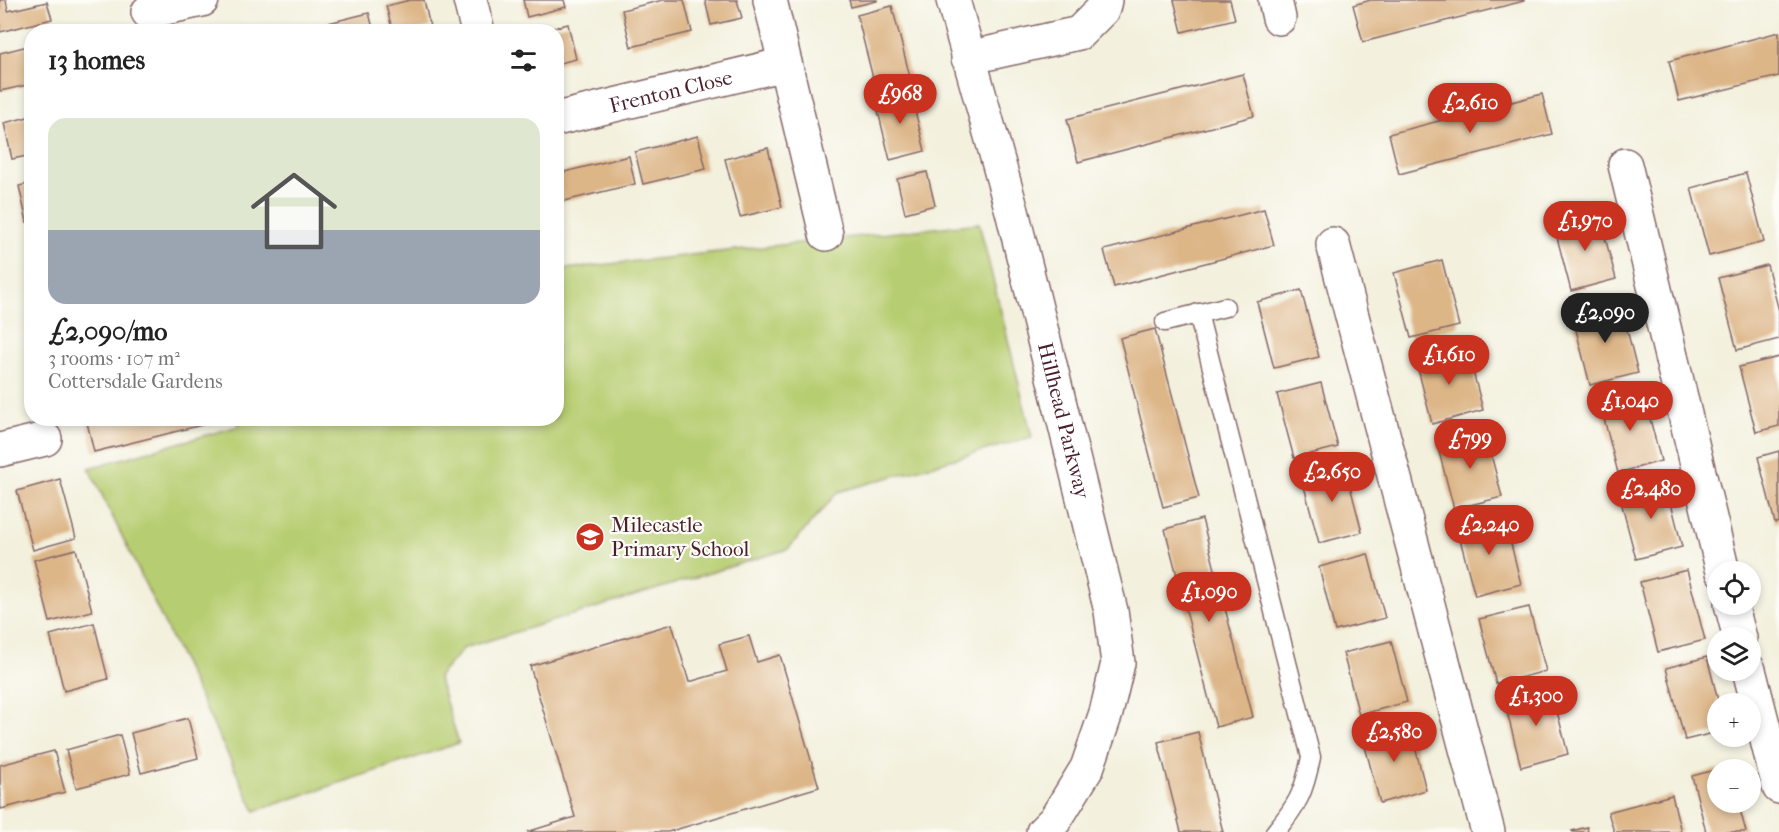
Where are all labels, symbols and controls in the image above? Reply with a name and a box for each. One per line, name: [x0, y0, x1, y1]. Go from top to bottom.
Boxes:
icon: filters: [507, 44, 540, 77]
text: 13 homes: [48, 45, 145, 76]
street label: Frenton Close: [607, 65, 735, 118]
pin: £968: [864, 74, 936, 125]
text: £968: [878, 82, 922, 105]
pin: £2,610: [1421, 83, 1519, 134]
text: £2,610: [1442, 91, 1498, 114]
icon: home: [240, 157, 348, 265]
pin: £1,970: [1536, 201, 1634, 252]
text: £1,970: [1557, 209, 1613, 232]
pin: £2,090: [1556, 293, 1654, 344]
text: £2,090: [1575, 301, 1635, 324]
text: £2,090/mo: [48, 316, 167, 347]
pin: £1,610: [1400, 335, 1498, 386]
street label: Hillhead Parkway: [1033, 340, 1095, 502]
text: £1,610: [1422, 343, 1476, 366]
text: 3 rooms · 107 m²: [48, 347, 180, 370]
text: Cottersdale Gardens: [48, 370, 223, 393]
pin: £1,040: [1581, 381, 1679, 432]
text: £1,040: [1601, 389, 1659, 412]
pin: £799: [1434, 419, 1506, 470]
text: £799: [1448, 427, 1492, 450]
pin: £2,650: [1283, 452, 1381, 503]
text: £2,650: [1303, 460, 1361, 483]
pin: £2,480: [1602, 469, 1700, 520]
text: £2,480: [1620, 477, 1682, 500]
pin: £2,240: [1440, 505, 1538, 556]
place label: Milecastle Primary School: [611, 513, 749, 561]
text: £2,240: [1459, 513, 1519, 536]
school or university icon: Milecastle Primary School: [574, 521, 606, 553]
map controls: [1707, 561, 1761, 813]
button: locate: [1707, 561, 1761, 615]
pin: £1,090: [1160, 572, 1258, 623]
text: £1,090: [1180, 580, 1238, 603]
button: layers: [1707, 627, 1761, 681]
pin: £1,300: [1487, 676, 1585, 727]
text: £1,300: [1509, 684, 1563, 707]
button: +: [1707, 693, 1761, 747]
pin: £2,580: [1345, 712, 1443, 763]
text: £2,580: [1366, 720, 1422, 743]
button: −: [1707, 759, 1761, 813]

